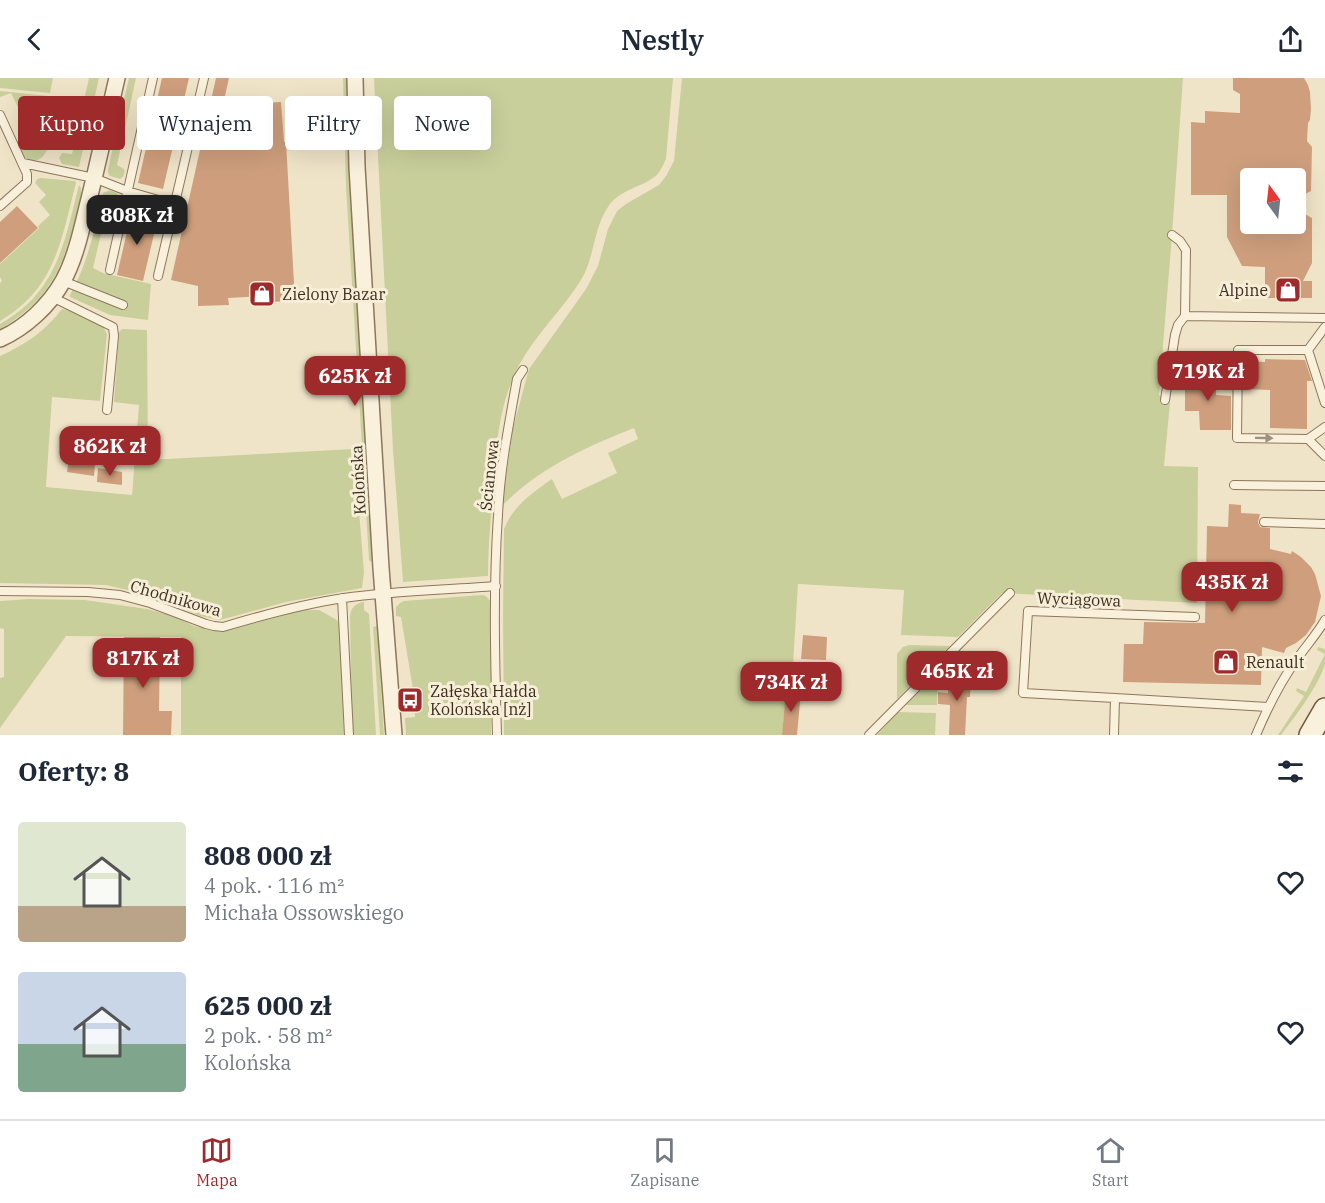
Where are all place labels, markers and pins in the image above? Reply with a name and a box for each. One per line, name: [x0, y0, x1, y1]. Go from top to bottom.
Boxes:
pin: 808K zł: [82, 195, 192, 246]
shop icon: Alpine: [1273, 275, 1303, 305]
shop icon: Zielony Bazar: [247, 279, 277, 309]
place label: Alpine: [1219, 280, 1268, 300]
place label: Zielony Bazar: [282, 284, 385, 304]
pin: 719K zł: [1153, 351, 1263, 402]
pin: 625K zł: [300, 356, 410, 407]
pin: 862K zł: [55, 426, 165, 477]
pin: 435K zł: [1177, 562, 1287, 613]
pin: 817K zł: [88, 638, 198, 689]
shop icon: Renault: [1211, 647, 1241, 677]
pin: 465K zł: [902, 651, 1012, 702]
place label: Renault: [1246, 652, 1305, 672]
pin: 734K zł: [736, 662, 846, 713]
place label: Załęska Hałda Kolońska [nż]: [430, 681, 537, 719]
bus stop icon: Załęska Hałda Kolońska [nż]: [395, 685, 425, 715]

